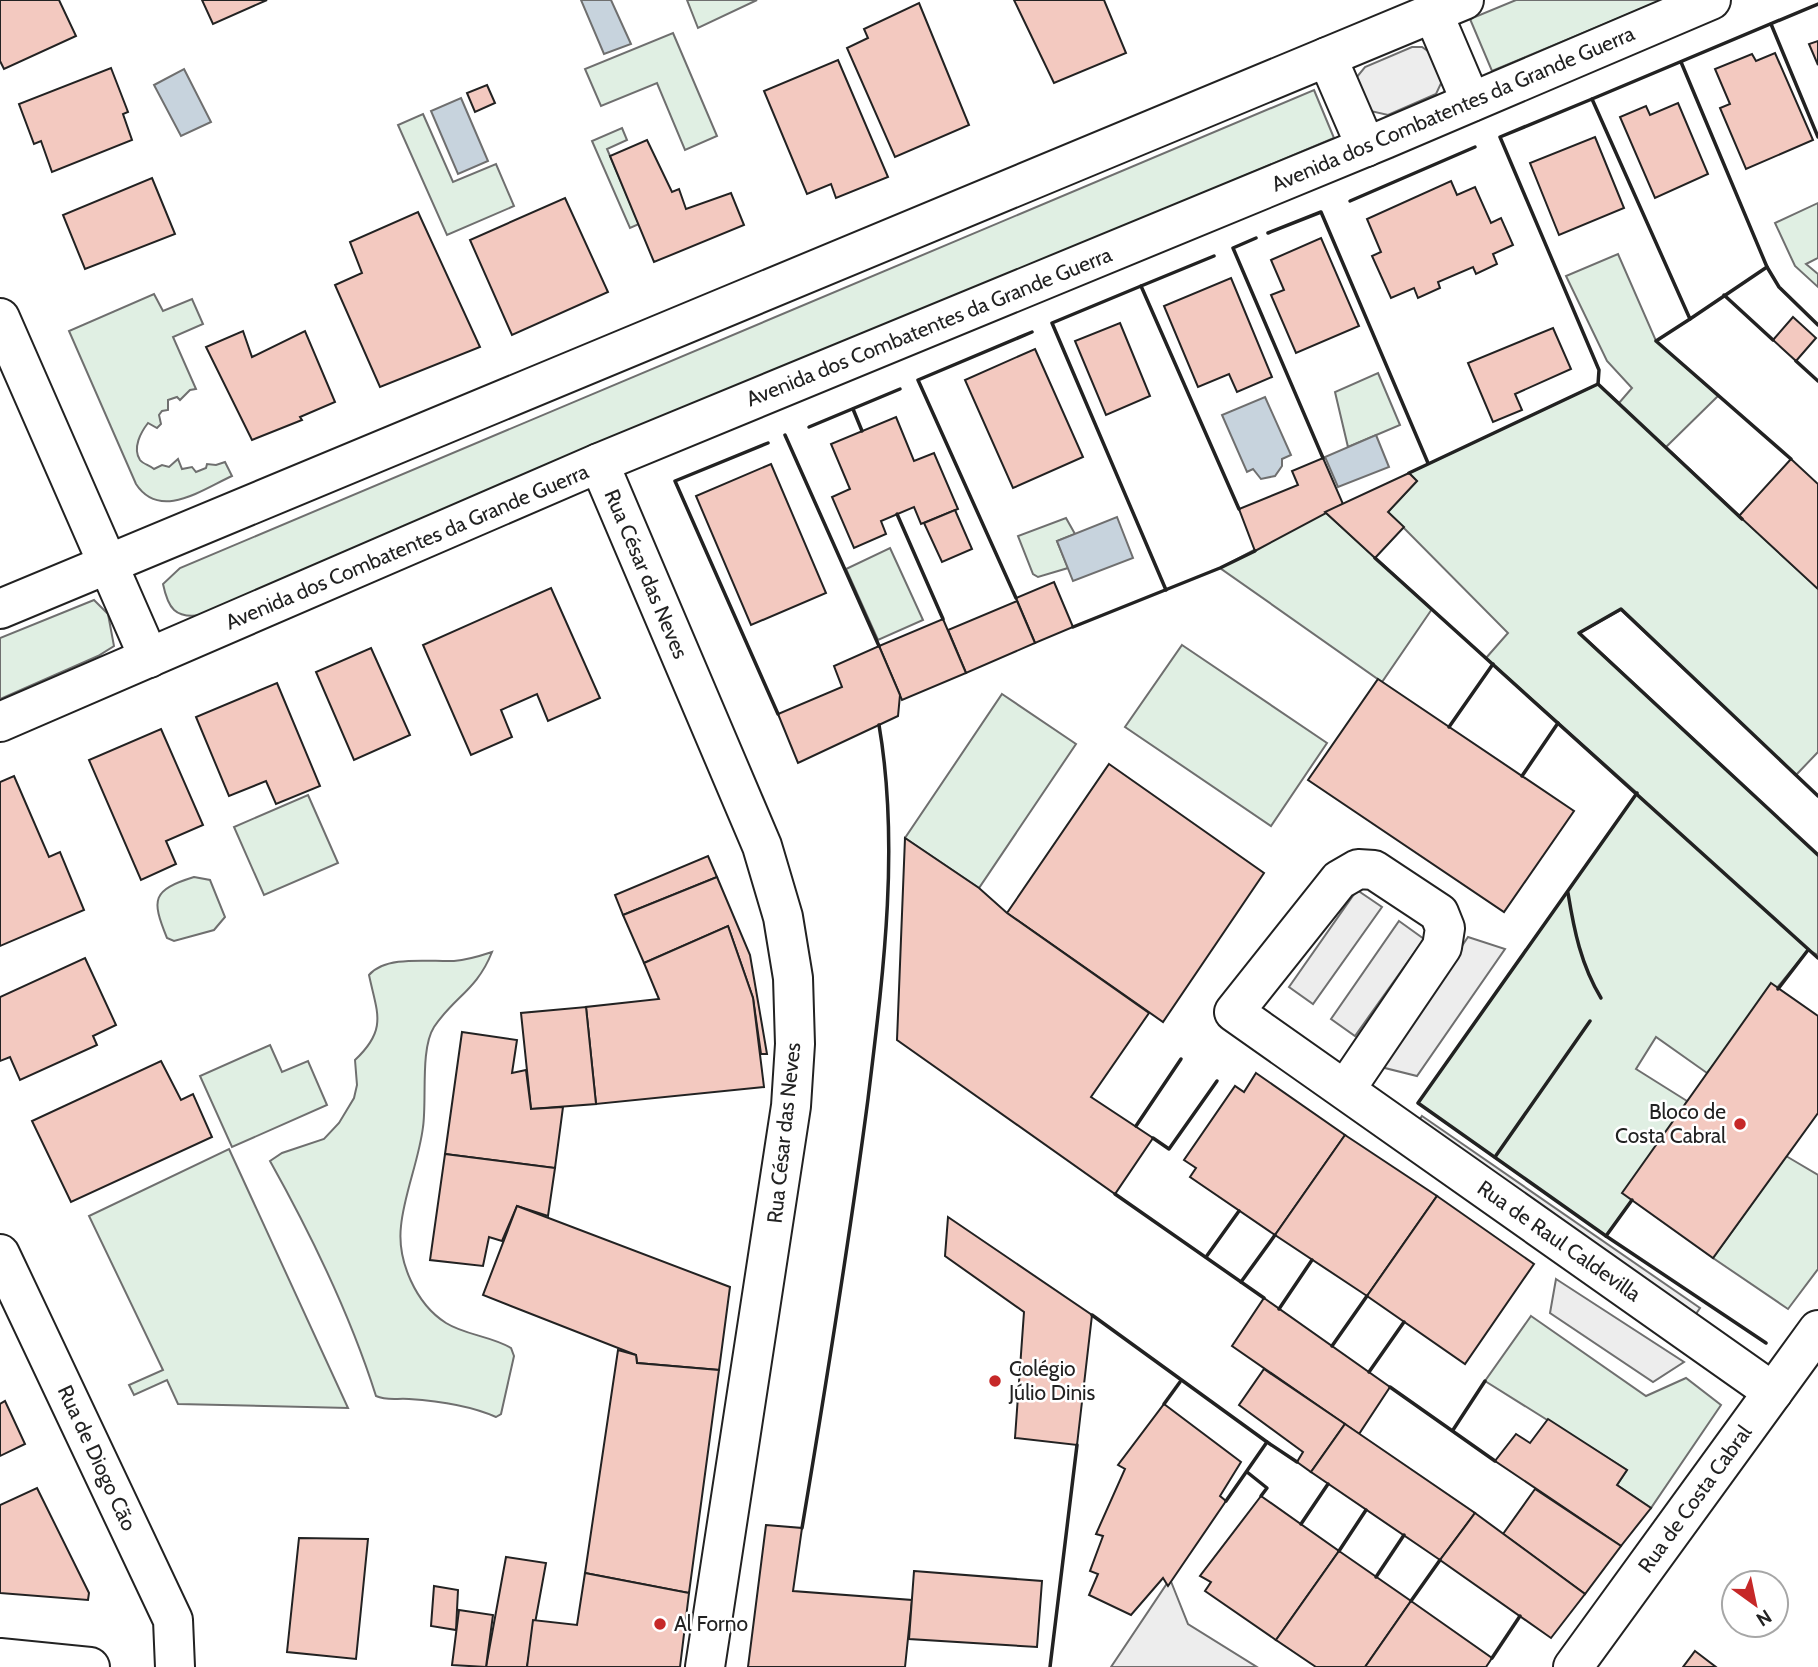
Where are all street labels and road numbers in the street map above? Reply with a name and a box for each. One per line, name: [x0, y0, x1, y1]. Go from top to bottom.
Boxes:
street label: Avenida dos Combatentes da Grande Guerra: [1268, 20, 1638, 197]
street label: Avenida dos Combatentes da Grande Guerra: [742, 242, 1115, 412]
street label: Avenida dos Combatentes da Grande Guerra: [222, 458, 592, 635]
street label: Rua César das Neves: [599, 485, 694, 663]
street label: Rua César das Neves: [762, 1041, 805, 1225]
street label: Rua de Raul Caldevilla: [1473, 1175, 1646, 1306]
street label: Rua de Diogo Cão: [53, 1381, 142, 1535]
street label: Rua de Costa Cabral: [1633, 1420, 1757, 1577]

